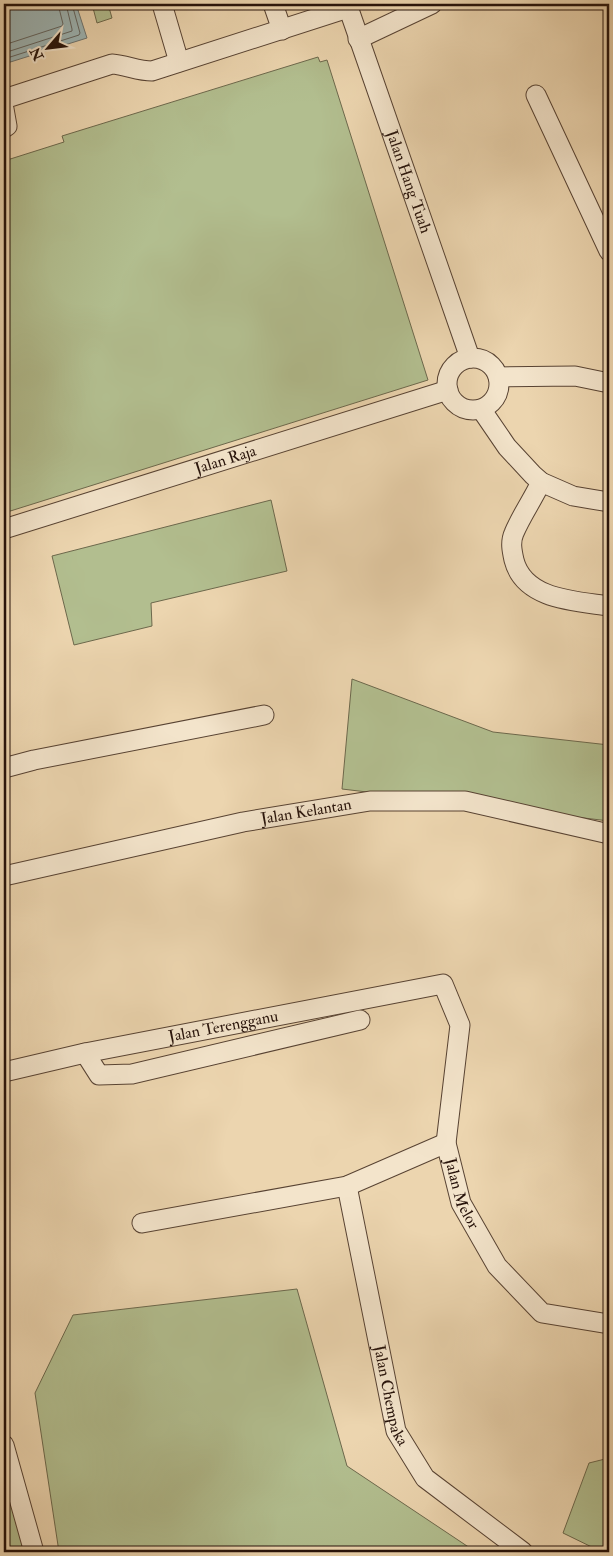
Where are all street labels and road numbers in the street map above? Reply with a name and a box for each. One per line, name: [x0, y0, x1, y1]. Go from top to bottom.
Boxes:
street label: Jalan Hang Tuah: [380, 126, 436, 236]
street label: Jalan Raja: [191, 441, 259, 480]
street label: Jalan Kelantan: [258, 794, 353, 830]
street label: Jalan Terengganu: [166, 1006, 280, 1048]
street label: Jalan Melor: [439, 1155, 484, 1233]
street label: Jalan Chempaka: [368, 1342, 413, 1450]

